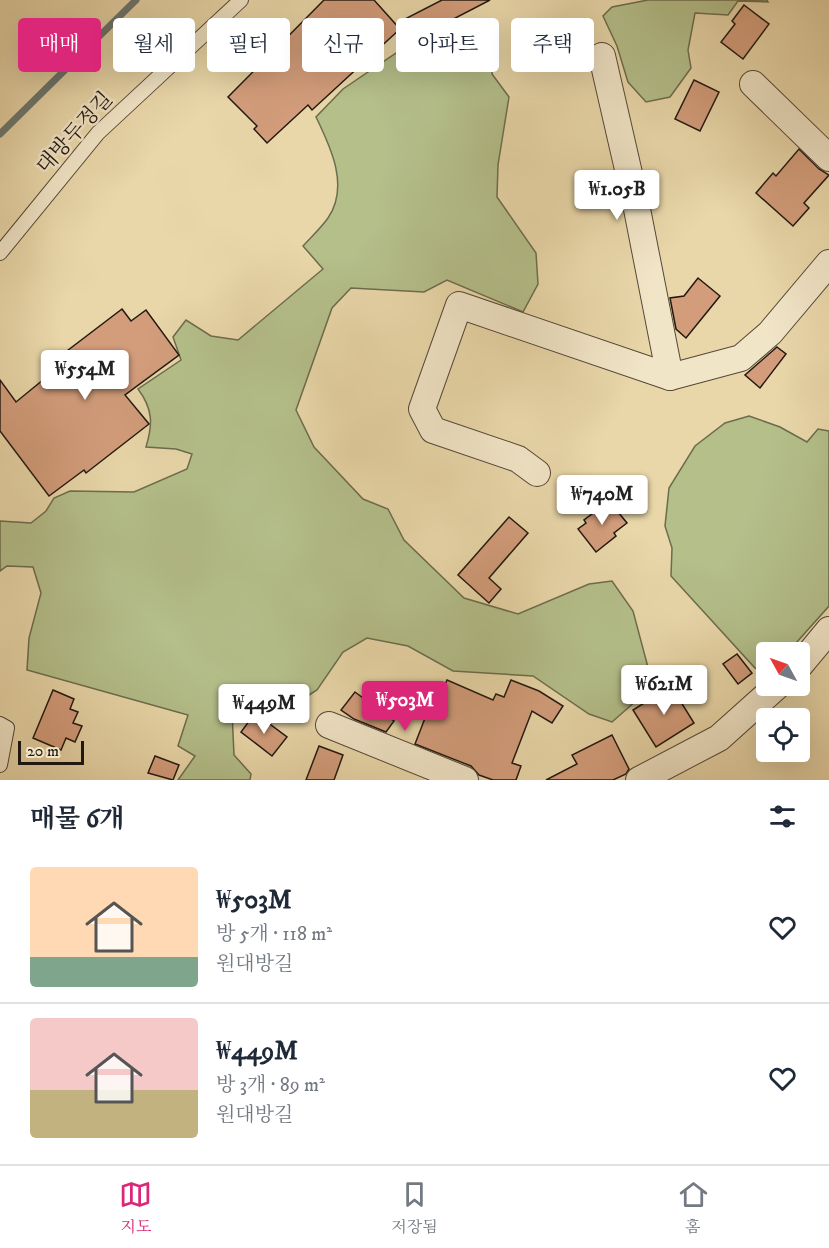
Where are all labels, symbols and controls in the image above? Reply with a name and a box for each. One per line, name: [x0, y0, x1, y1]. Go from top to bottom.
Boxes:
chip: 매매: [18, 18, 101, 72]
chip: 월세: [113, 18, 195, 72]
chip: 필터: [207, 18, 290, 72]
chip: 신규: [302, 18, 384, 72]
chip: 아파트: [396, 18, 499, 72]
chip: 주택: [511, 18, 594, 72]
street label: 대방두정길: [31, 87, 119, 179]
pin: ₩1.05B: [568, 170, 666, 221]
text: ₩1.05B: [588, 177, 646, 202]
pin: ₩554M: [43, 350, 127, 401]
text: ₩554M: [55, 357, 115, 382]
pin: ₩740M: [560, 475, 644, 526]
text: ₩740M: [571, 482, 633, 507]
north arrow: [756, 642, 810, 696]
map controls: [756, 642, 810, 762]
pin: ₩621M: [622, 665, 706, 716]
text: ₩621M: [635, 672, 693, 697]
pin: ₩503M: [363, 681, 447, 732]
pin: ₩449M: [222, 684, 306, 735]
text: ₩503M: [376, 688, 434, 713]
text: ₩449M: [232, 691, 296, 716]
button: locate: [756, 708, 810, 762]
scale bar: [18, 738, 84, 766]
text: 20 m: [27, 741, 59, 761]
icon: filters: [766, 800, 799, 833]
text: 매물 6개: [30, 803, 124, 836]
text: ₩503M: [216, 884, 292, 917]
icon: home: [78, 891, 150, 963]
icon: heart: [766, 911, 799, 944]
text: 방 5개 · 118 m²: [216, 922, 332, 947]
text: 원대방길: [216, 952, 293, 977]
text: ₩449M: [216, 1035, 298, 1068]
icon: home: [78, 1042, 150, 1114]
icon: heart: [766, 1062, 799, 1095]
text: 방 3개 · 89 m²: [216, 1073, 325, 1098]
text: 원대방길: [216, 1103, 293, 1128]
tab: 지도: [119, 1178, 152, 1237]
tab: 저장됨: [391, 1178, 438, 1237]
tab: 홈: [677, 1178, 710, 1237]

